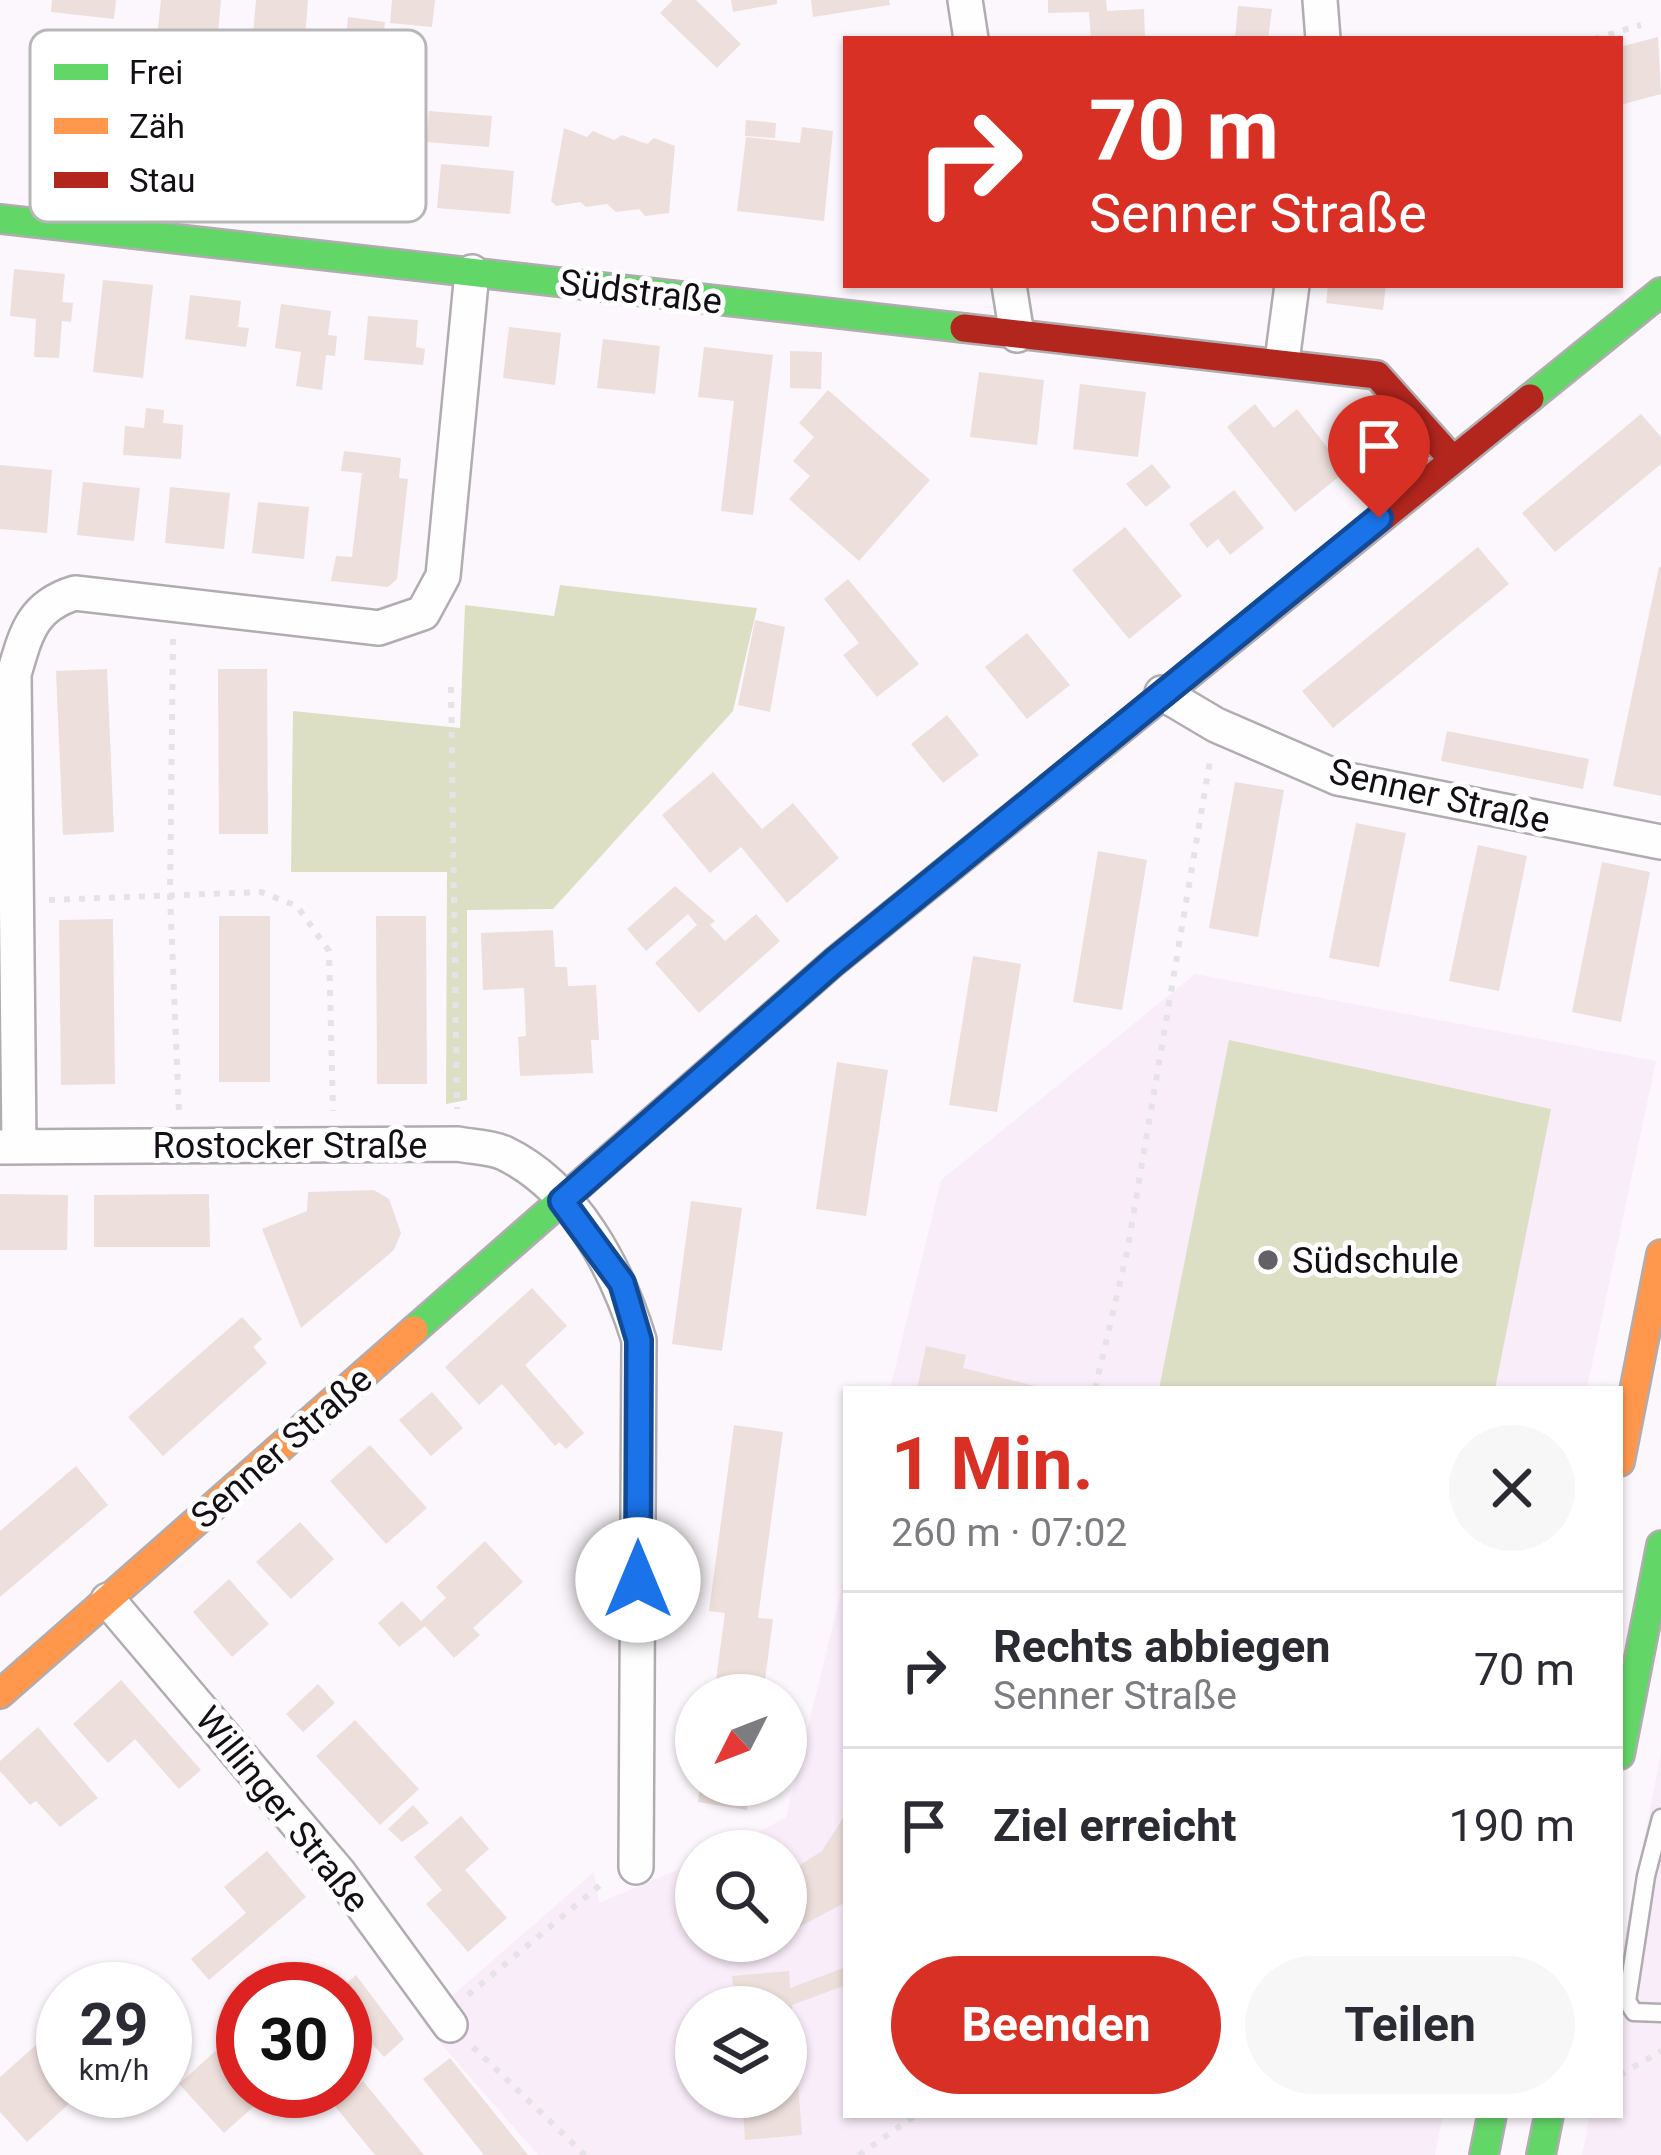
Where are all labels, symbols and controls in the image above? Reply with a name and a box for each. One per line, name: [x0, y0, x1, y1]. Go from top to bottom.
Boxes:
legend: [30, 30, 426, 222]
text: Frei: [129, 53, 183, 92]
text: 70 m: [1089, 81, 1279, 180]
icon: right: [891, 84, 1047, 240]
text: Zäh: [129, 107, 185, 146]
text: Stau: [129, 161, 196, 200]
text: Senner Straße: [1089, 182, 1427, 245]
street label: Südstraße: [557, 261, 725, 323]
pin: [1328, 395, 1430, 518]
icon: arrive: [1346, 413, 1412, 479]
street label: Senner Straße: [1325, 750, 1554, 842]
street label: Rostocker Straße: [153, 1125, 427, 1167]
place label: Südschule: [1292, 1240, 1458, 1282]
marker: Südschule: [1255, 1247, 1281, 1273]
street label: Senner Straße: [183, 1358, 380, 1537]
text: 1 Min.: [891, 1422, 1094, 1507]
button: close: [1449, 1425, 1575, 1551]
text: 260 m · 07:02: [891, 1510, 1127, 1556]
position arrow: [575, 1517, 701, 1643]
text: Rechts abbiegen: [993, 1620, 1330, 1673]
icon: right: [891, 1637, 957, 1703]
text: 70 m: [1474, 1643, 1575, 1696]
text: Senner Straße: [993, 1673, 1237, 1719]
north arrow: [675, 1674, 807, 1806]
map controls: [675, 1674, 807, 2118]
street label: Willinger Straße: [187, 1698, 378, 1921]
icon: arrive: [891, 1793, 957, 1859]
text: Ziel erreicht: [993, 1799, 1237, 1852]
text: 190 m: [1449, 1799, 1575, 1852]
button: search: [675, 1830, 807, 1962]
button: Beenden: [891, 1956, 1221, 2094]
button: Teilen: [1245, 1956, 1575, 2094]
speed limit sign: 30: [216, 1962, 372, 2118]
button: layers: [675, 1986, 807, 2118]
text: 29: [80, 1989, 148, 2060]
text: km/h: [79, 2052, 149, 2087]

